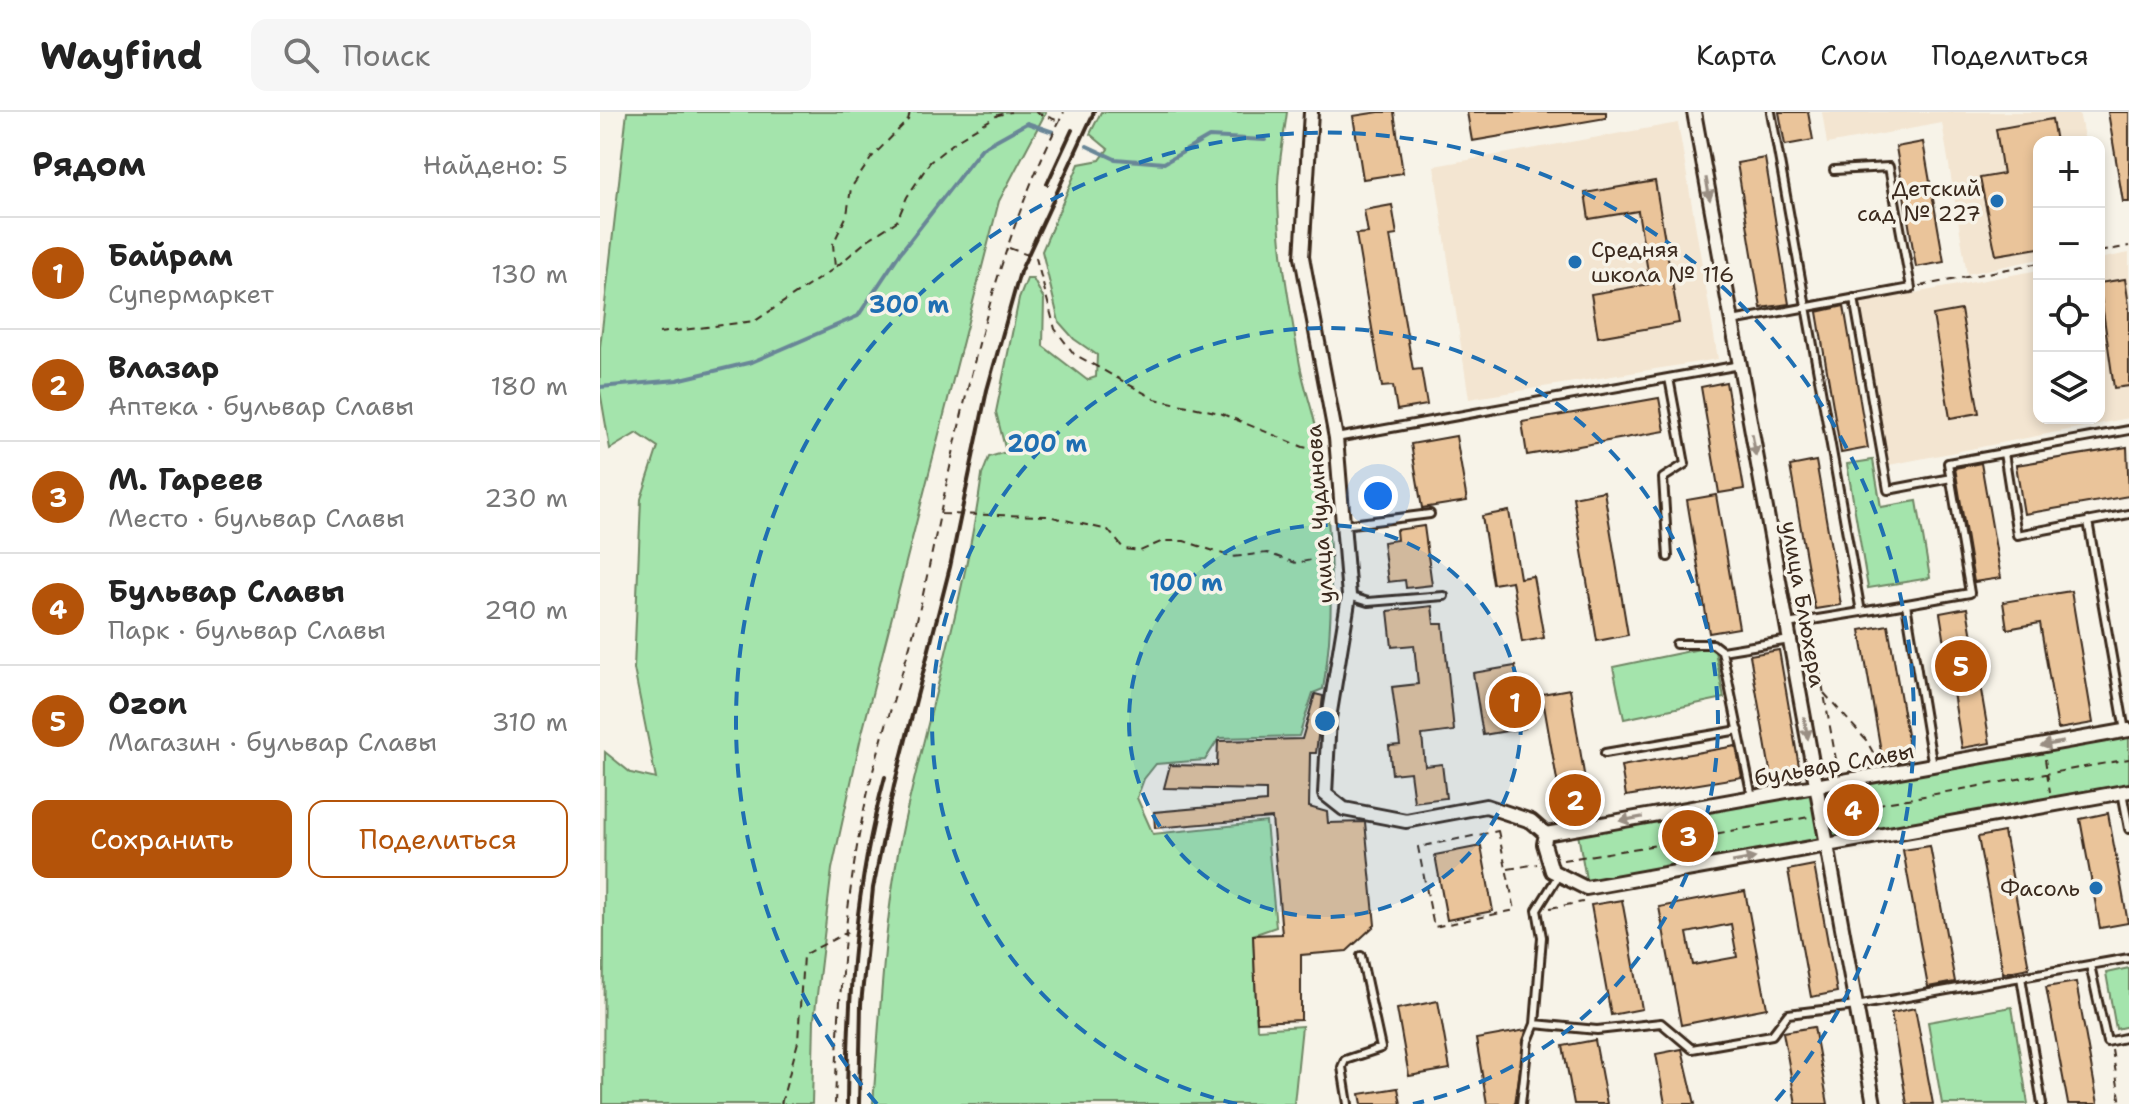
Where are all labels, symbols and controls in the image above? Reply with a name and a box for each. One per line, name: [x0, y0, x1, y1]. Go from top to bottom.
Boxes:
search box: [251, 19, 811, 91]
text: Wayfind: [40, 30, 203, 81]
icon: search: [279, 33, 323, 77]
text: Поиск: [343, 35, 430, 76]
text: Карта: [1696, 36, 1776, 74]
text: Слои: [1820, 36, 1887, 74]
text: Поделиться: [1931, 36, 2089, 74]
map controls: [2033, 136, 2105, 424]
button: +: [2033, 136, 2105, 208]
text: Рядом: [32, 141, 146, 187]
text: Найдено: 5: [423, 147, 568, 182]
place label: Детский сад № 227: [1857, 174, 1981, 228]
one-way arrow: [1702, 177, 1715, 202]
marker: Детский сад № 227: [1988, 192, 2006, 210]
button: −: [2033, 208, 2105, 280]
text: Байрам: [108, 235, 233, 276]
place label: Средняя школа № 116: [1591, 235, 1734, 289]
marker: Средняя школа № 116: [1566, 253, 1584, 271]
text: 1: [52, 256, 64, 291]
text: 130 m: [491, 256, 568, 291]
text: Супермаркет: [108, 276, 274, 311]
button: locate: [2033, 280, 2105, 352]
text: 300 m: [869, 289, 949, 321]
text: Влазар: [108, 347, 219, 388]
button: layers: [2033, 352, 2105, 424]
text: 2: [49, 368, 67, 403]
text: 180 m: [490, 368, 568, 403]
text: Аптека · бульвар Славы: [108, 388, 414, 423]
street label: улица Чудинова: [1299, 423, 1340, 605]
text: 200 m: [1007, 428, 1087, 460]
one-way arrow: [1749, 432, 1761, 457]
text: М. Гареев: [108, 459, 263, 500]
your location: [1358, 476, 1398, 516]
text: 3: [49, 480, 67, 515]
text: 230 m: [484, 480, 568, 515]
text: Место · бульвар Славы: [108, 500, 405, 535]
street label: улица Блюхера: [1775, 519, 1832, 690]
text: 100 m: [1149, 567, 1223, 599]
text: Бульвар Славы: [108, 571, 345, 612]
text: 4: [49, 592, 67, 627]
text: 290 m: [484, 592, 568, 627]
text: Парк · бульвар Славы: [108, 612, 386, 647]
pin: 5: [1935, 636, 1987, 696]
pin: 1: [1489, 672, 1541, 732]
text: Ozon: [108, 683, 187, 724]
text: 5: [50, 704, 66, 739]
text: 310 m: [492, 704, 568, 739]
centre of rings: [1311, 707, 1339, 735]
one-way arrow: [1801, 716, 1813, 741]
text: Магазин · бульвар Славы: [108, 724, 437, 759]
street label: бульвар Славы: [1752, 736, 1916, 793]
one-way arrow: [2040, 739, 2065, 751]
pin: 2: [1549, 770, 1601, 830]
pin: 4: [1827, 780, 1879, 840]
button: Сохранить: [32, 800, 292, 878]
button: Поделиться: [308, 800, 568, 878]
pin: 3: [1662, 806, 1714, 866]
one-way arrow: [1618, 814, 1643, 826]
one-way arrow: [1731, 854, 1756, 866]
place label: Фасоль: [2000, 874, 2080, 903]
marker: Фасоль: [2087, 879, 2105, 897]

